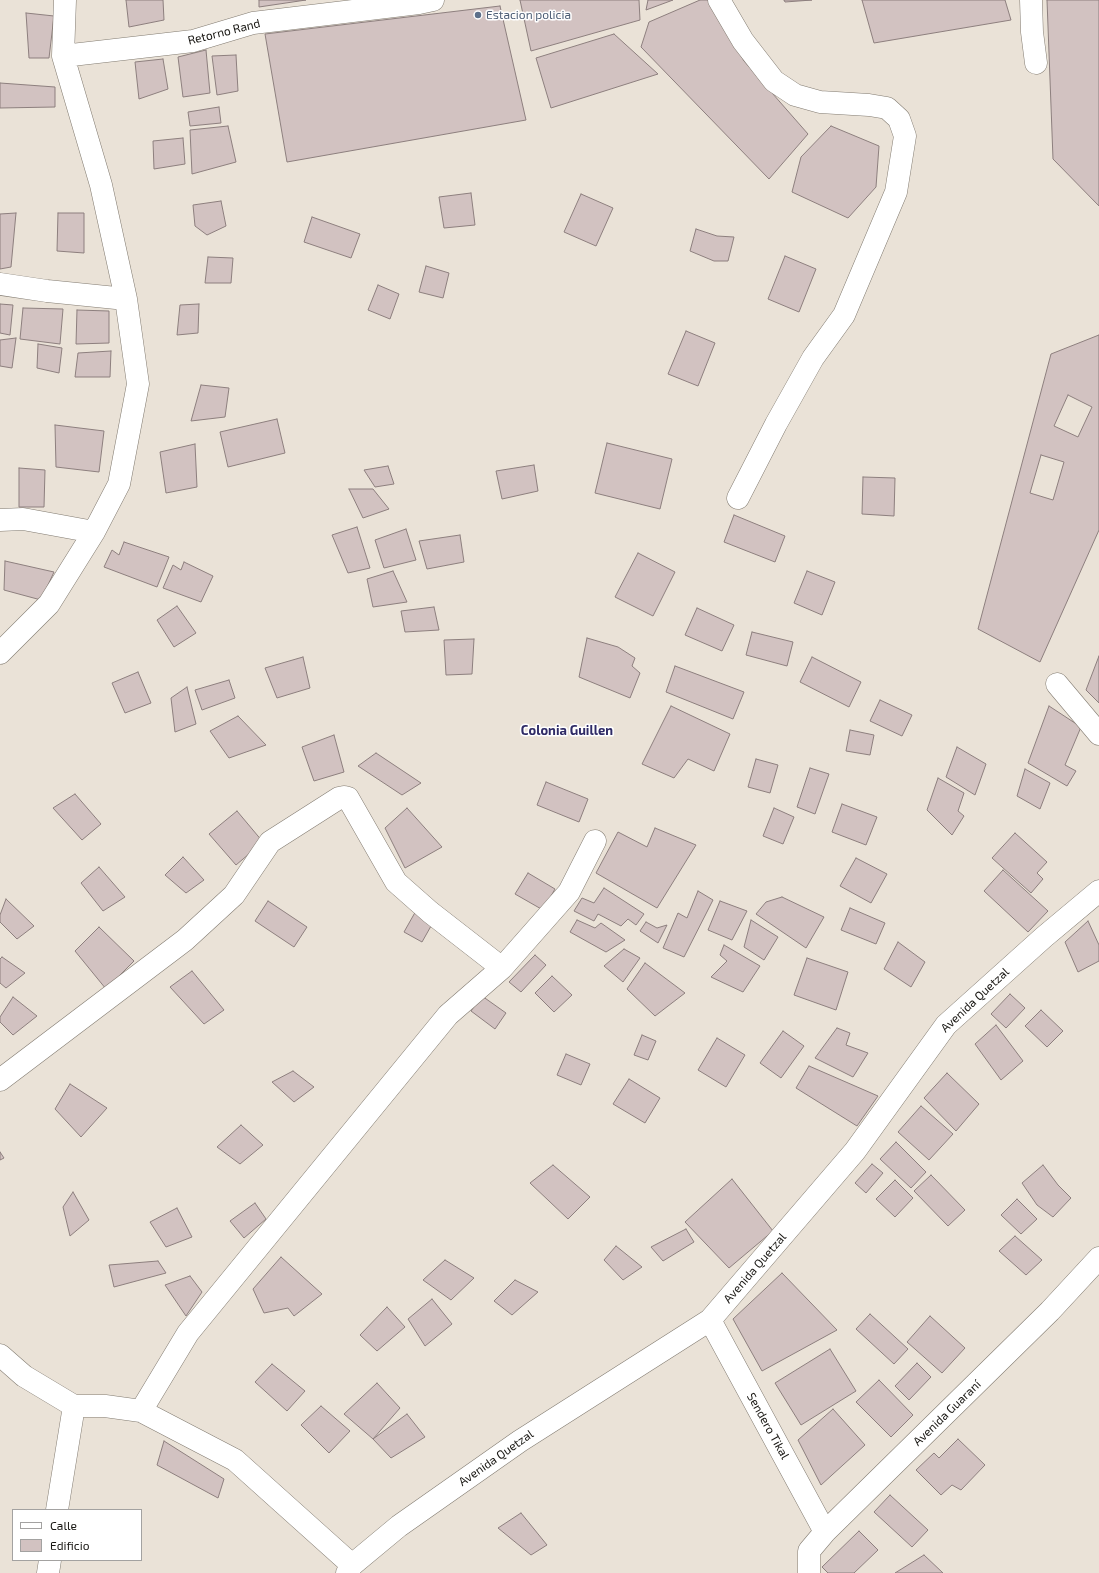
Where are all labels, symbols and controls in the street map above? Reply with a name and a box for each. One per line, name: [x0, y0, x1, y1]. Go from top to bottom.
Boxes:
place label: Estacion policia: [486, 8, 571, 22]
marker: Estacion policia: [473, 10, 483, 20]
street label: Retorno Rand: [186, 16, 262, 48]
district label: Colonia Guillen: [521, 723, 613, 739]
street label: Avenida Quetzal: [938, 965, 1012, 1035]
street label: Avenida Quetzal: [721, 1230, 789, 1306]
street label: Avenida Guaraní: [910, 1377, 984, 1449]
street label: Sendero Tikal: [744, 1390, 792, 1462]
street label: Avenida Quetzal: [456, 1427, 536, 1489]
legend: [12, 1509, 142, 1561]
text: Calle: [50, 1518, 77, 1532]
text: Edificio: [50, 1538, 90, 1552]

